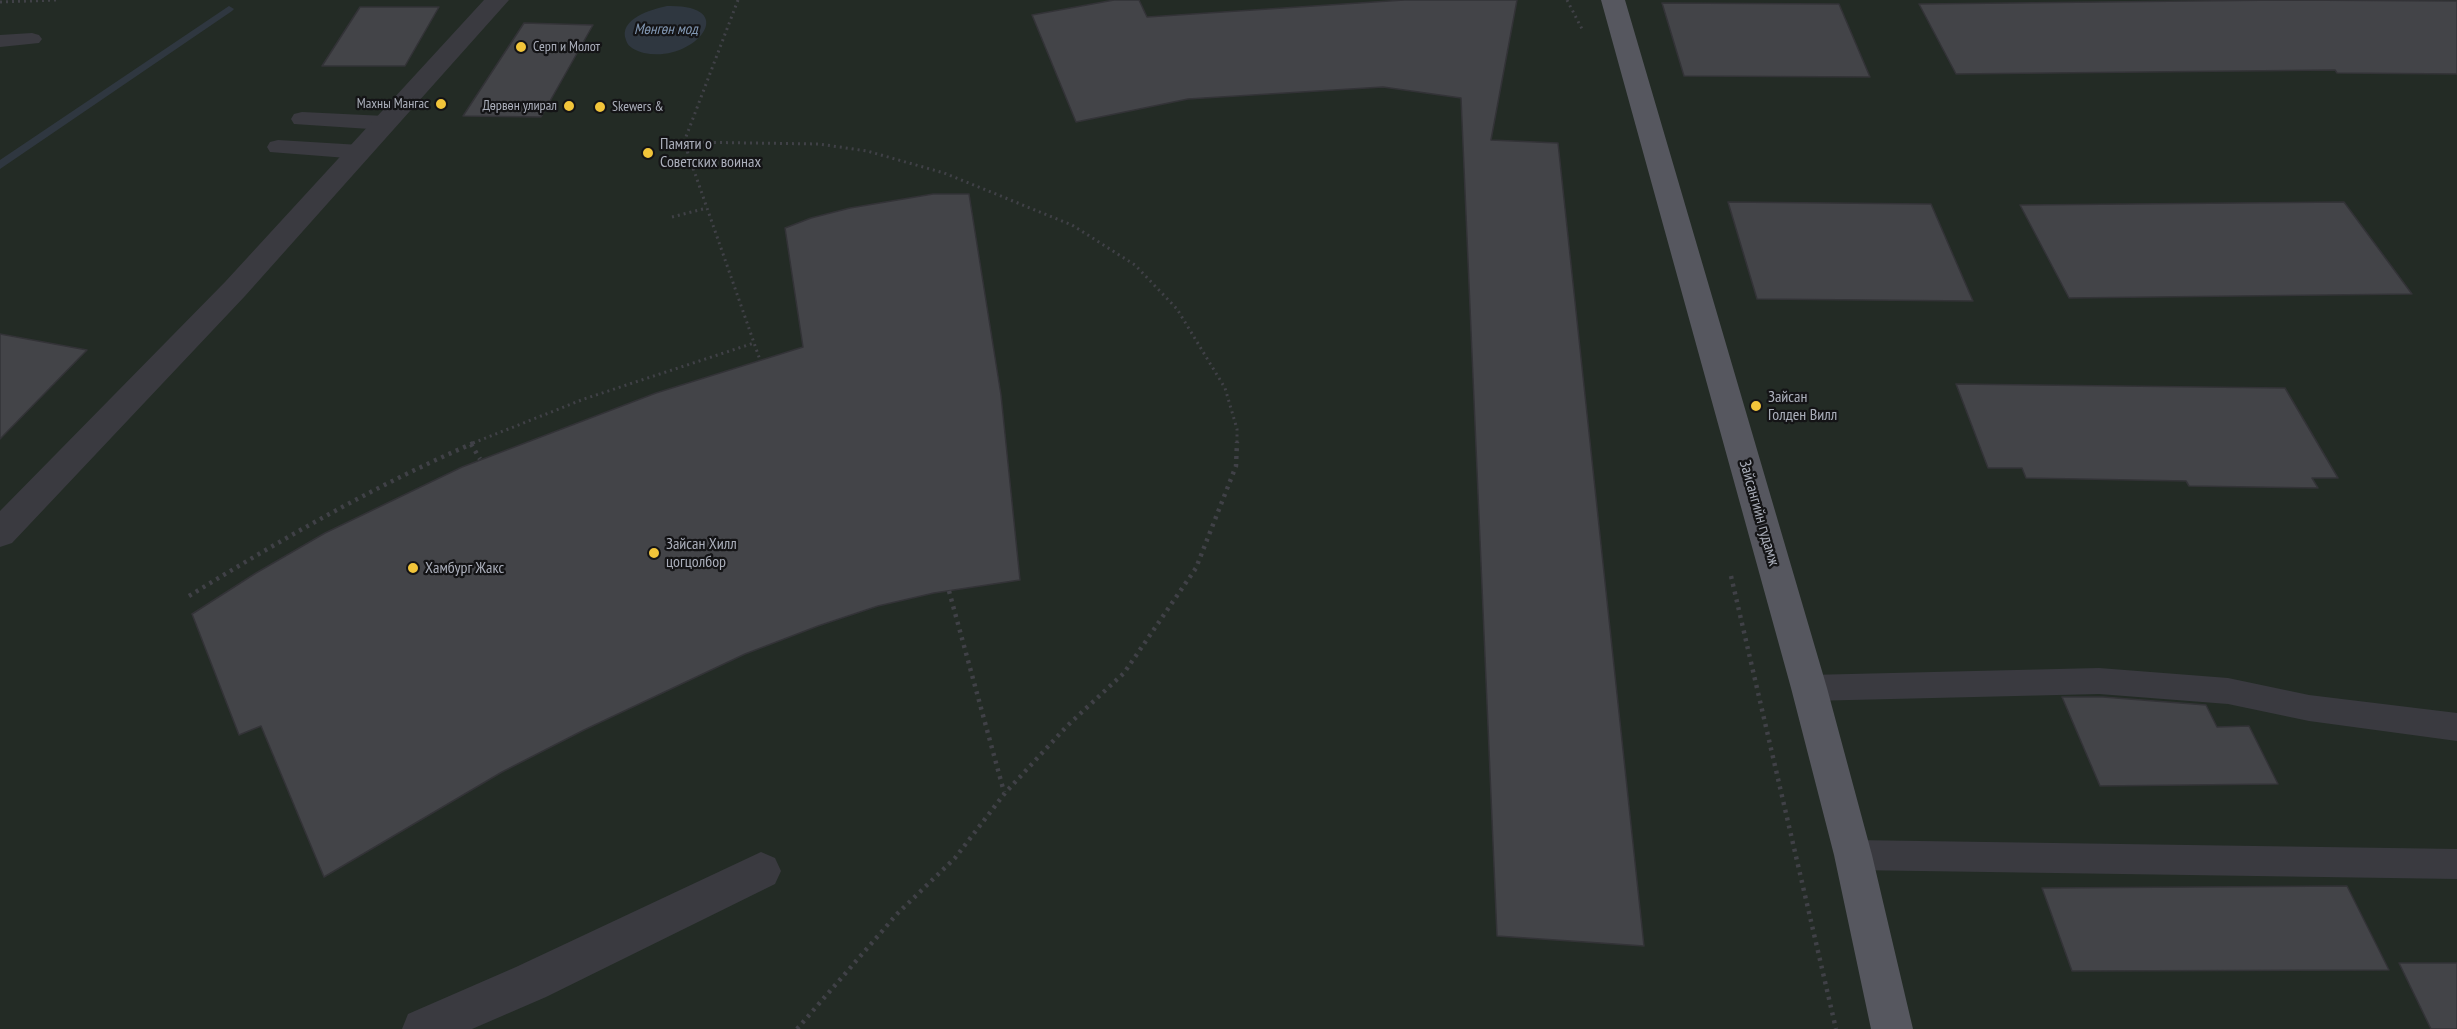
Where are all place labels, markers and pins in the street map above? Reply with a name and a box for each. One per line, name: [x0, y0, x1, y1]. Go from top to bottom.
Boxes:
place label: Серп и Молот: [533, 39, 600, 55]
marker: Серп и Молот: [514, 40, 528, 54]
place label: Махны Мангас: [357, 96, 429, 112]
marker: Махны Мангас: [434, 97, 448, 111]
place label: Дөрвөн улирал: [482, 98, 557, 114]
marker: Дөрвөн улирал: [562, 99, 576, 113]
place label: Skewers &: [612, 99, 664, 115]
marker: Skewers &: [593, 100, 607, 114]
place label: Памяти о Советских воинах: [660, 134, 761, 172]
marker: Памяти о Советских воинах: [641, 146, 655, 160]
place label: Зайсан Голден Вилл: [1768, 387, 1837, 425]
marker: Зайсан Голден Вилл: [1749, 399, 1763, 413]
place label: Зайсан Хилл цогцолбор: [666, 534, 737, 572]
marker: Зайсан Хилл цогцолбор: [647, 546, 661, 560]
place label: Хамбург Жакс: [425, 558, 504, 578]
marker: Хамбург Жакс: [406, 561, 420, 575]

